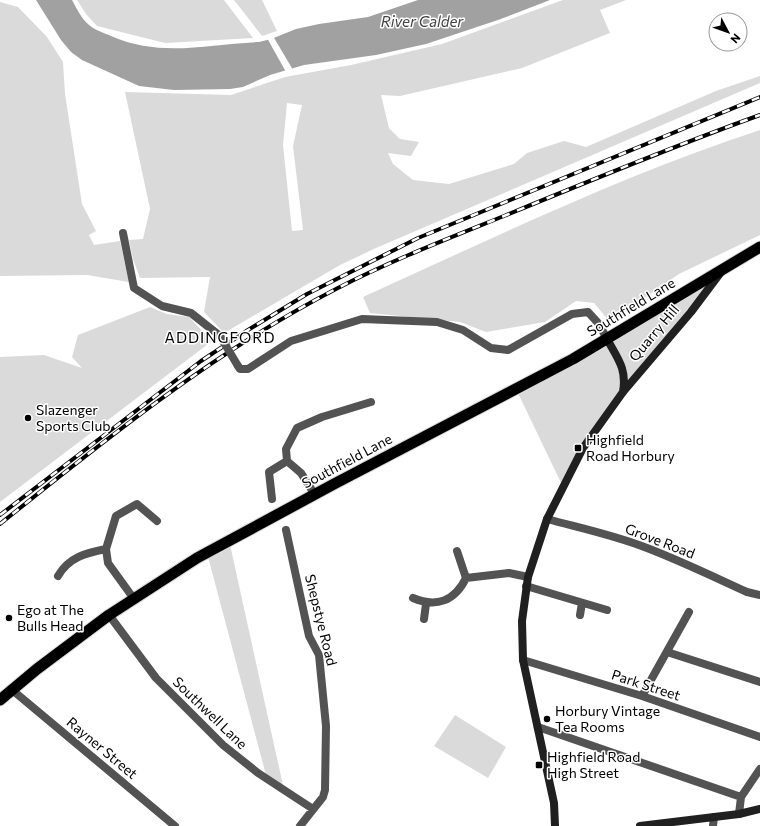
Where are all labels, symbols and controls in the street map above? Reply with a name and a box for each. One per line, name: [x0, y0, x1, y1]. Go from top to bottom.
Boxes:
water label: River Calder: [381, 12, 464, 30]
north arrow: [708, 12, 748, 52]
text: N: [728, 32, 744, 46]
street label: Southfield Lane: [584, 274, 678, 340]
street label: Quarry Hill: [625, 301, 682, 365]
district label: ADDINGFORD: [165, 328, 275, 346]
place label: Slazenger Sports Club: [36, 401, 111, 434]
marker: Slazenger Sports Club: [23, 413, 33, 423]
street label: Southfield Lane: [299, 430, 395, 491]
place label: Highfield Road Horbury: [586, 431, 675, 464]
marker: Highfield Road Horbury: [573, 443, 583, 453]
street label: Grove Road: [623, 519, 698, 562]
street label: Shepstye Road: [302, 572, 341, 667]
place label: Ego at The Bulls Head: [17, 601, 84, 634]
marker: Ego at The Bulls Head: [4, 613, 14, 623]
street label: Park Street: [610, 665, 683, 704]
street label: Southwell Lane: [170, 673, 251, 752]
place label: Horbury Vintage Tea Rooms: [555, 702, 660, 735]
street label: Rayner Street: [64, 713, 141, 782]
marker: Horbury Vintage Tea Rooms: [542, 714, 552, 724]
place label: Highfield Road High Street: [547, 748, 640, 781]
marker: Highfield Road High Street: [534, 760, 544, 770]

